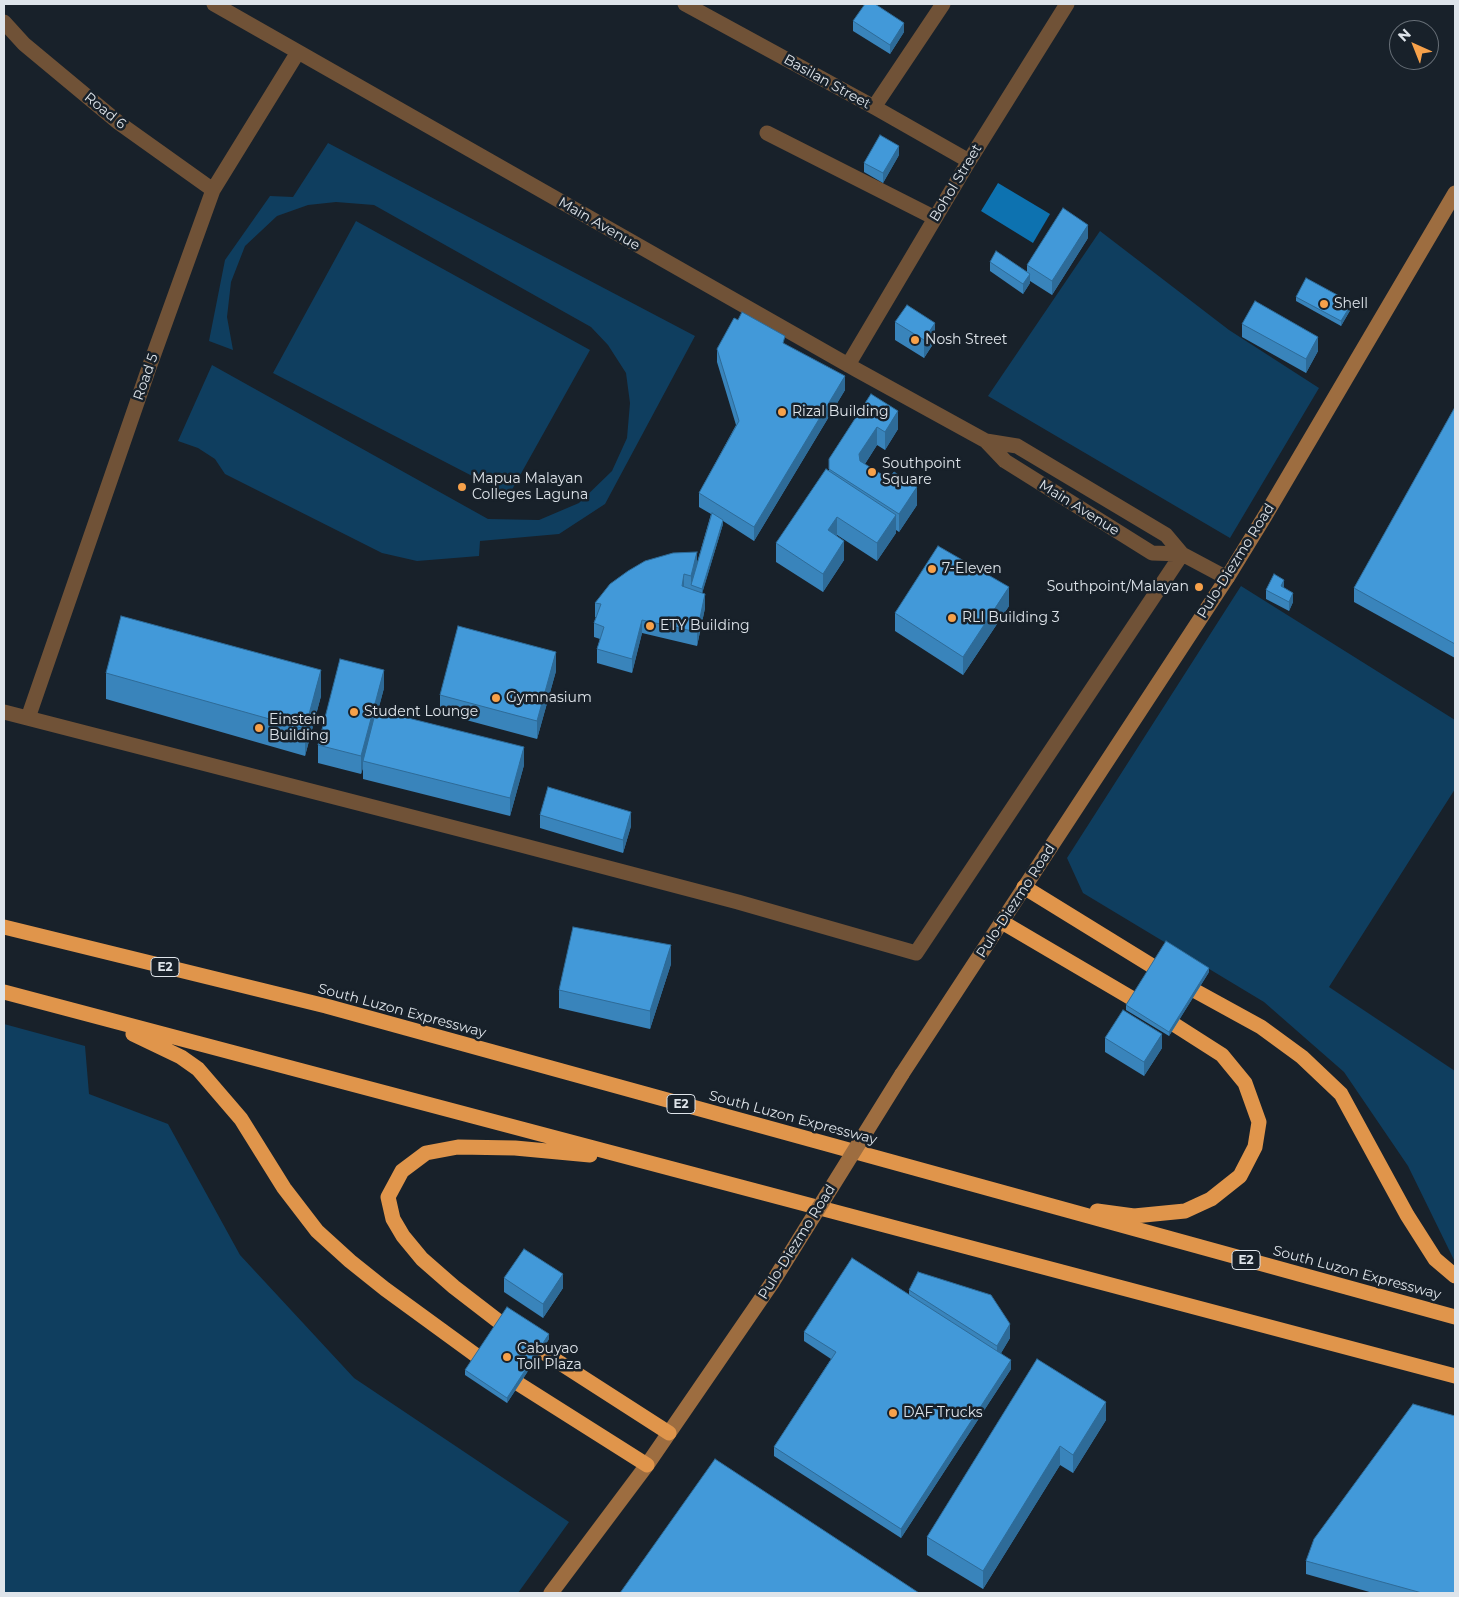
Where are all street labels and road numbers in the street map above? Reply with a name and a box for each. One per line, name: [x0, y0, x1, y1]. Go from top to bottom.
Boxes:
street label: Basilan Street: [781, 51, 873, 113]
street label: Road 6: [81, 89, 129, 133]
street label: Bohol Street: [926, 141, 986, 225]
street label: Main Avenue: [555, 194, 643, 254]
street label: Road 5: [130, 351, 162, 403]
street label: Main Avenue: [1036, 477, 1122, 539]
street label: Pulo-Diezmo Road: [1194, 500, 1278, 622]
street label: Pulo-Diezmo Road: [973, 841, 1059, 961]
road number: E2: [151, 958, 179, 976]
street label: South Luzon Expressway: [316, 980, 488, 1042]
street label: South Luzon Expressway: [707, 1087, 879, 1149]
road number: E2: [667, 1094, 695, 1114]
street label: Pulo-Diezmo Road: [755, 1181, 839, 1303]
street label: South Luzon Expressway: [1271, 1242, 1443, 1304]
road number: E2: [1232, 1250, 1260, 1270]

